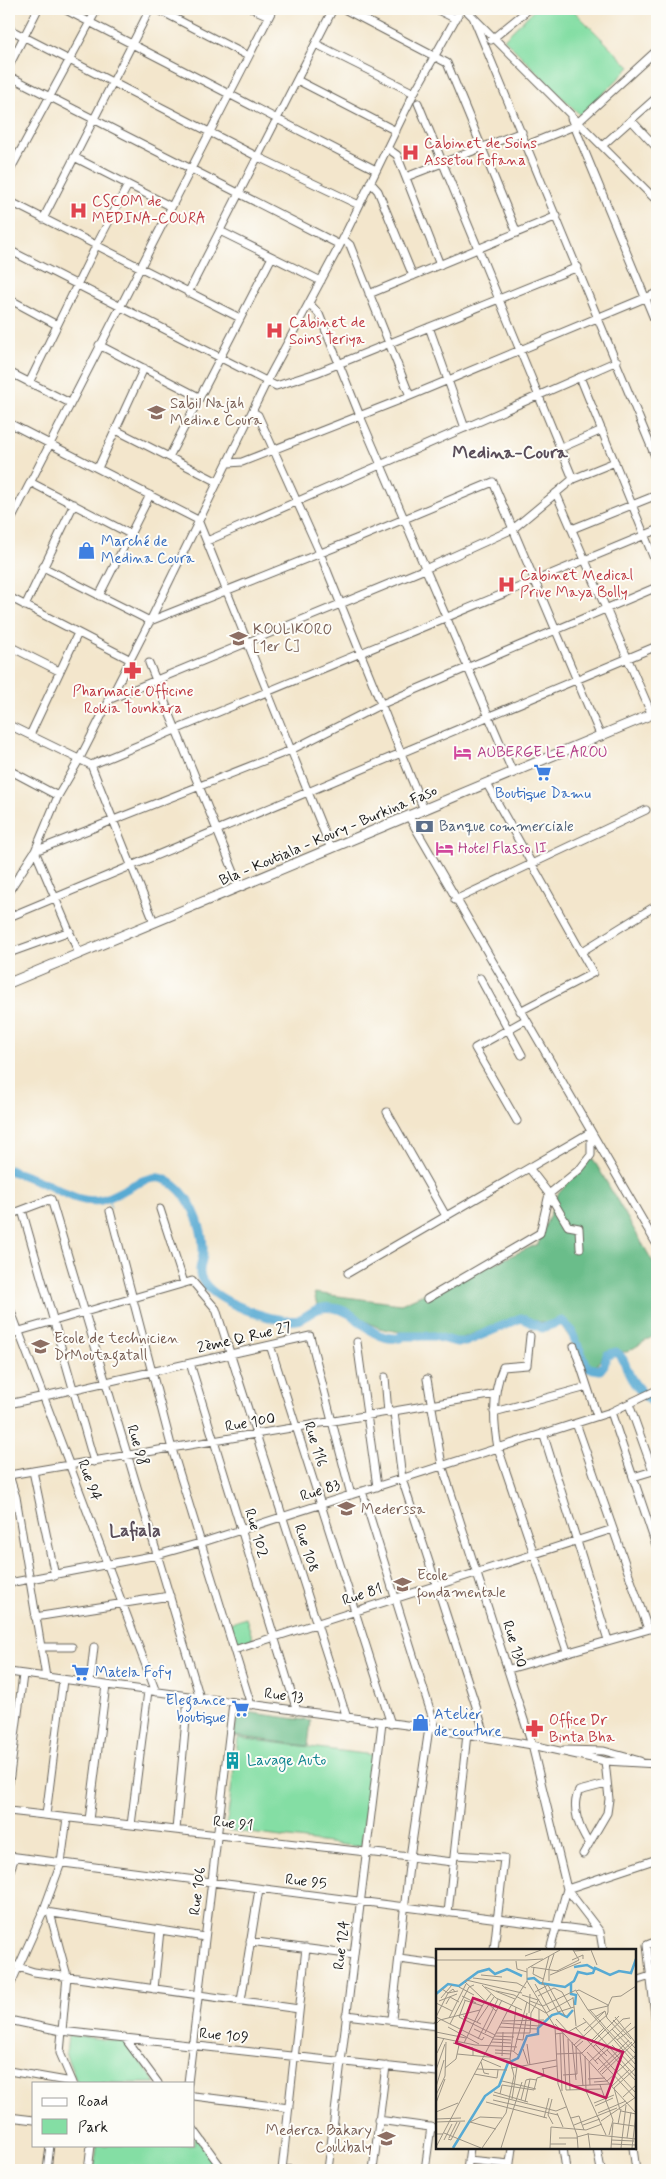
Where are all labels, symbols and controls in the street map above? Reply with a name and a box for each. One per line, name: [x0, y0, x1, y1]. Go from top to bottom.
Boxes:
place label: Cabinet de Soins Assetou Fofana: [424, 134, 537, 171]
hospital icon: Cabinet de Soins Assetou Fofana: [400, 142, 420, 162]
place label: CSCOM de MEDINA-COURA: [92, 192, 206, 229]
hospital icon: CSCOM de MEDINA-COURA: [68, 200, 88, 220]
place label: Cabinet de Soins Teriya: [289, 313, 366, 350]
hospital icon: Cabinet de Soins Teriya: [265, 321, 285, 341]
place label: Sabil Najah Medine Coura: [170, 394, 263, 431]
school or university icon: Sabil Najah Medine Coura: [146, 402, 166, 422]
district label: Medina-Coura: [452, 441, 569, 465]
place label: Marché de Medina Coura: [101, 532, 195, 569]
shop icon: Marché de Medina Coura: [77, 540, 97, 560]
place label: Cabinet Medical Prive Maya Bolly: [520, 566, 633, 603]
hospital icon: Cabinet Medical Prive Maya Bolly: [496, 574, 516, 594]
place label: KOULIKORO [1er C]: [253, 620, 332, 657]
school or university icon: KOULIKORO [1er C]: [229, 628, 249, 648]
pharmacy icon: Pharmacie Officine Rokia Tounkara: [123, 660, 143, 680]
place label: Pharmacie Officine Rokia Tounkara: [73, 682, 194, 719]
hotel icon: AUBERGE LE AROU: [453, 742, 473, 762]
place label: AUBERGE LE AROU: [477, 743, 607, 763]
supermarket icon: Boutique Damu: [533, 762, 553, 782]
street label: Bla - Koutiala - Koury - Burkina Faso: [216, 781, 440, 891]
place label: Boutique Damu: [495, 784, 591, 804]
bank icon: Banque commerciale: [415, 816, 435, 836]
place label: Banque commerciale: [439, 817, 574, 837]
hotel icon: Hotel Flasso II: [434, 838, 454, 858]
place label: Hotel Flasso II: [458, 839, 547, 859]
street label: 2ème Q Rue 27: [195, 1317, 294, 1358]
place label: Ecole de technicien DrMoutagatall: [54, 1329, 179, 1367]
school or university icon: Ecole de technicien DrMoutagatall: [30, 1337, 50, 1357]
street label: Rue 100: [224, 1409, 277, 1437]
street label: Rue 116: [298, 1419, 332, 1470]
street label: Rue 98: [121, 1422, 153, 1468]
street label: Rue 94: [72, 1457, 106, 1504]
street label: Rue 83: [298, 1475, 343, 1507]
school or university icon: Mederssa: [337, 1499, 357, 1519]
place label: Mederssa: [361, 1500, 426, 1520]
street label: Rue 102: [239, 1506, 273, 1560]
district label: Lafiala: [109, 1519, 161, 1543]
street label: Rue 108: [289, 1522, 323, 1575]
place label: Ecole fondamentale: [417, 1566, 506, 1605]
school or university icon: Ecole fondamentale: [393, 1574, 413, 1594]
street label: Rue 81: [340, 1579, 385, 1611]
street label: Rue 130: [497, 1618, 531, 1670]
supermarket icon: Matela Fofy: [71, 1662, 91, 1682]
place label: Matela Fofy: [95, 1663, 172, 1683]
street label: Rue 13: [263, 1684, 305, 1708]
place label: Elegance boutique: [166, 1691, 226, 1728]
supermarket icon: Elegance boutique: [230, 1699, 250, 1719]
place label: Atelier de couture: [434, 1705, 502, 1742]
place label: Office Dr Binta Bha: [549, 1711, 616, 1748]
shop icon: Atelier de couture: [410, 1713, 430, 1733]
pharmacy icon: Office Dr Binta Bha: [525, 1719, 545, 1739]
building icon: Lavage Auto: [223, 1750, 243, 1770]
place label: Lavage Auto: [247, 1751, 326, 1772]
street label: Rue 91: [212, 1812, 254, 1836]
street label: Rue 106: [185, 1866, 211, 1917]
street label: Rue 95: [284, 1870, 328, 1894]
street label: Rue 124: [329, 1919, 355, 1971]
inset map: [436, 1949, 636, 2149]
street label: Rue 109: [198, 2023, 250, 2049]
legend: [32, 2082, 195, 2146]
text: Road: [78, 2092, 108, 2112]
text: Park: [78, 2118, 108, 2138]
place label: Mederca Bakary Coulibaly: [266, 2121, 372, 2158]
school or university icon: Mederca Bakary Coulibaly: [376, 2129, 396, 2149]

